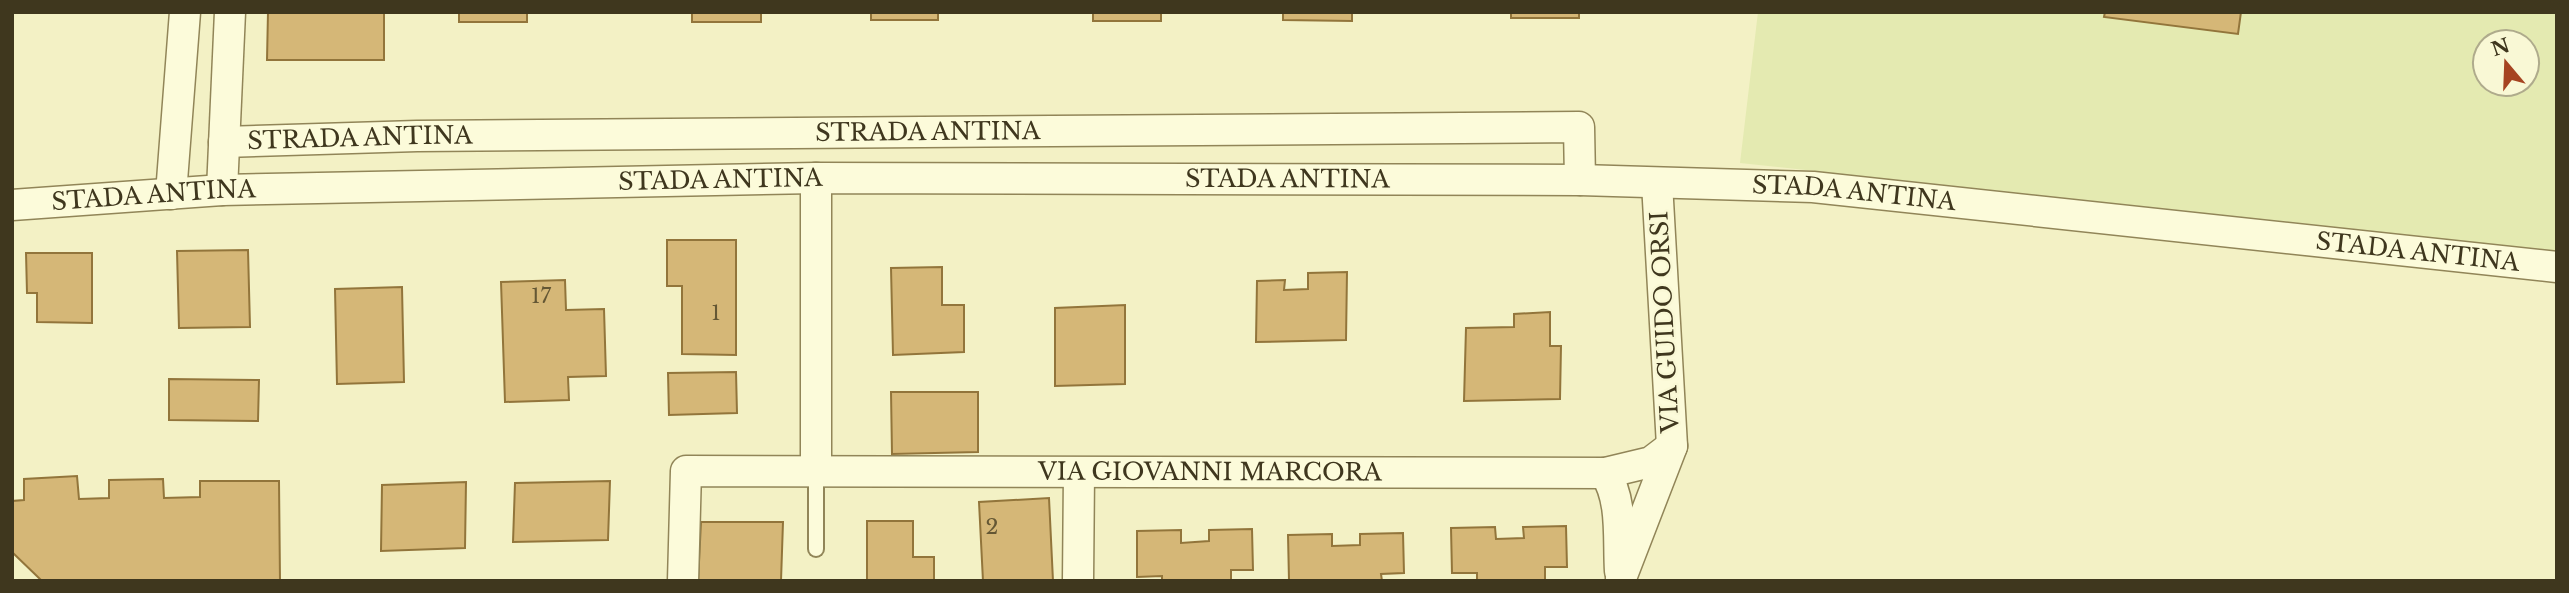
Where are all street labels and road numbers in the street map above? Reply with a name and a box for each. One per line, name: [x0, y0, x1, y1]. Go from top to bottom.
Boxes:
street label: STRADA ANTINA: [815, 116, 1041, 147]
street label: STRADA ANTINA: [247, 121, 473, 155]
street label: STADA ANTINA: [618, 163, 823, 196]
street label: STADA ANTINA: [1185, 164, 1390, 194]
street label: STADA ANTINA: [1751, 170, 1958, 216]
street label: STADA ANTINA: [50, 174, 257, 216]
street label: VIA GUIDO ORSI: [1644, 210, 1685, 435]
street label: STADA ANTINA: [2314, 226, 2522, 277]
street label: VIA GIOVANNI MARCORA: [1037, 457, 1382, 487]

